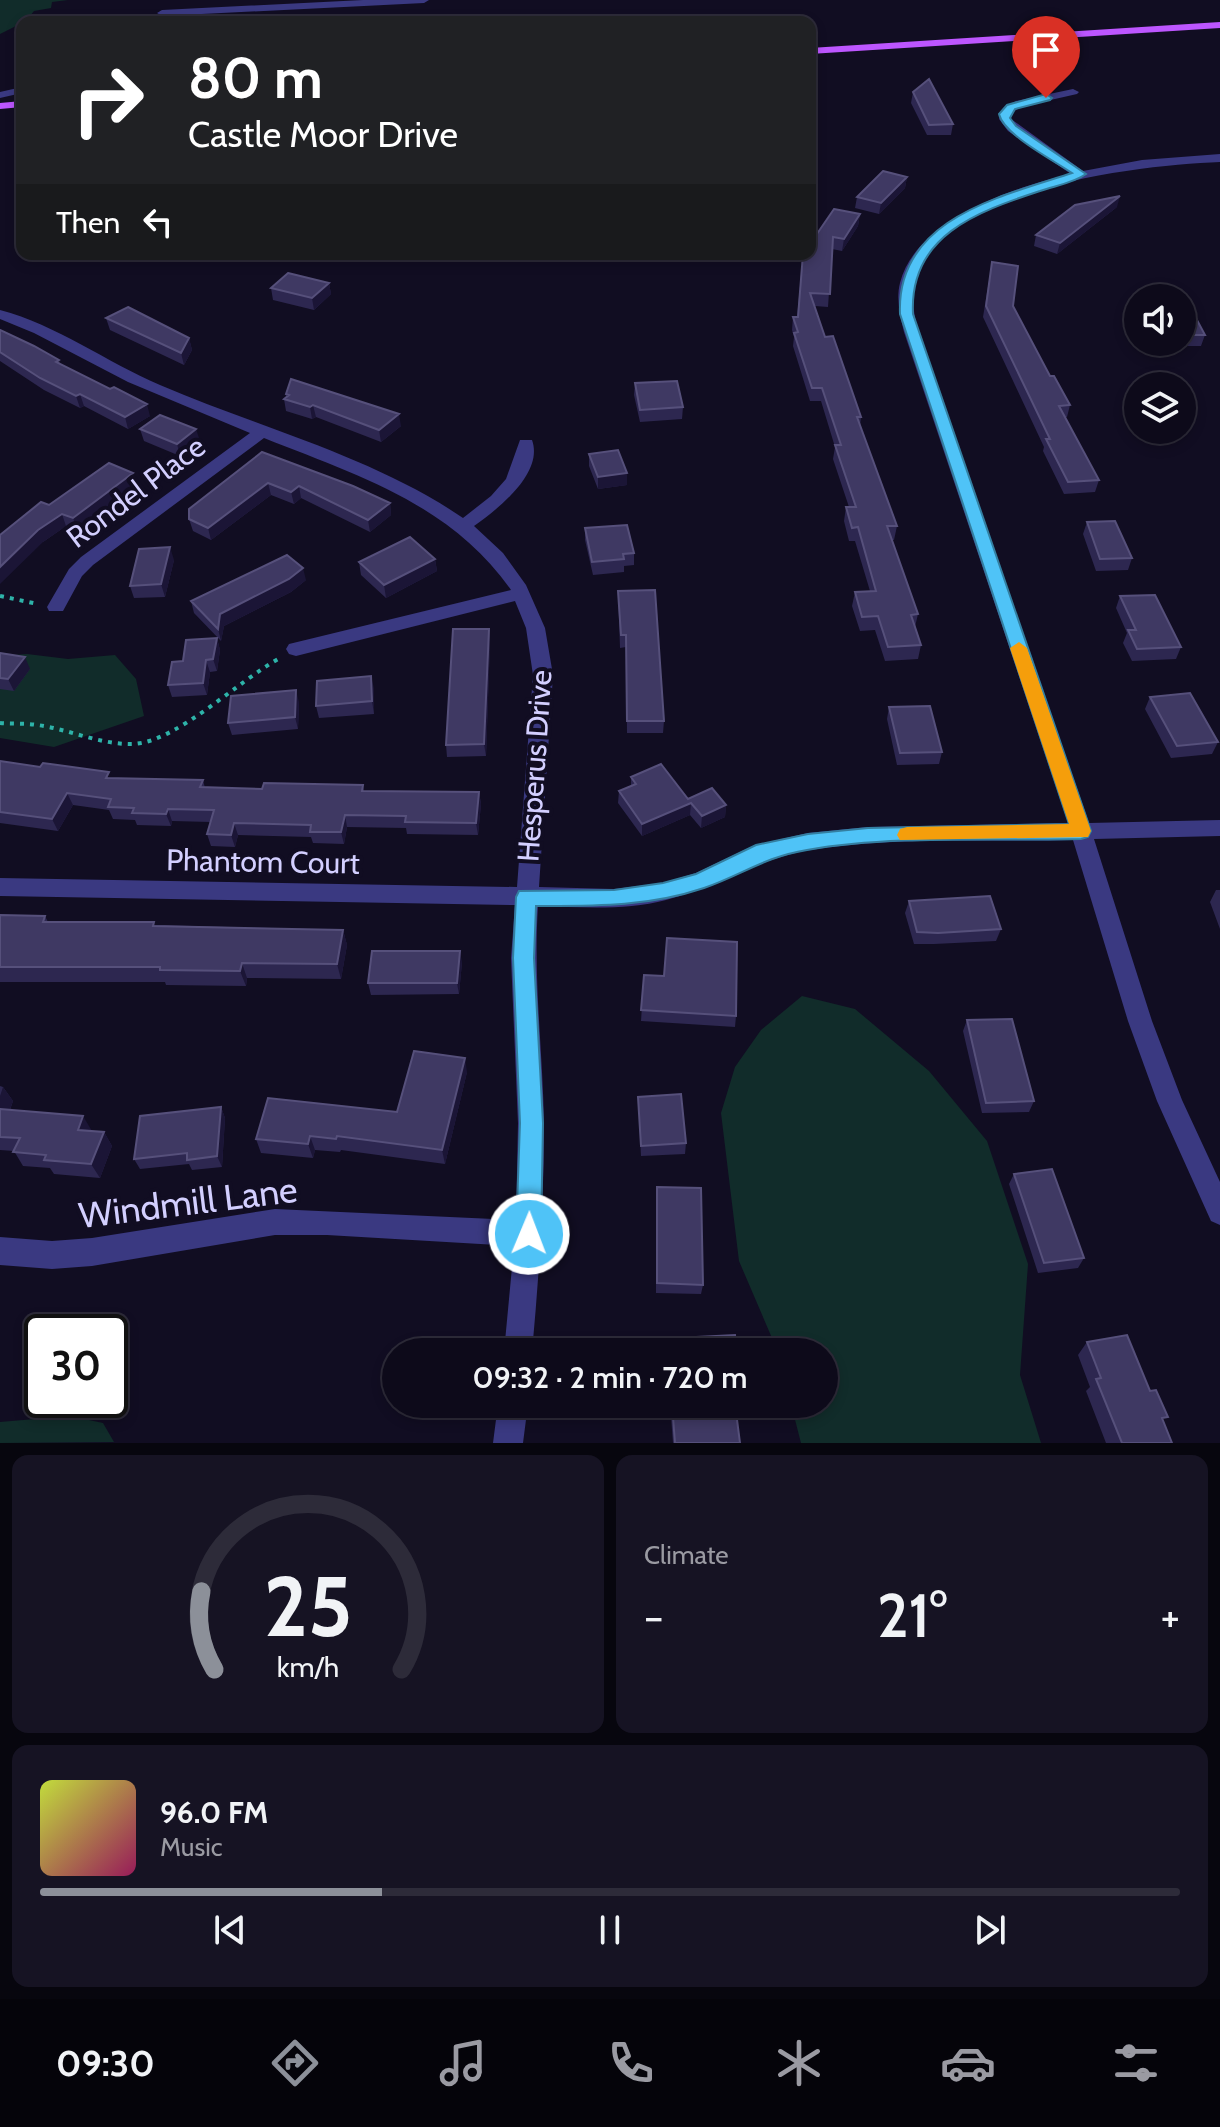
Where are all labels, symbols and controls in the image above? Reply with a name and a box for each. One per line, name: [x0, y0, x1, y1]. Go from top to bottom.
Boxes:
pin: [1012, 16, 1080, 98]
icon: arrive: [1024, 28, 1068, 72]
text: 80 m: [188, 44, 323, 112]
icon: right: [56, 48, 160, 152]
text: Castle Moor Drive: [188, 112, 458, 156]
icon: left: [136, 200, 180, 244]
text: Then: [56, 204, 120, 241]
map controls: [1124, 284, 1196, 444]
button: sound: [1124, 284, 1196, 356]
button: layers: [1124, 372, 1196, 444]
street label: Rondel Place: [59, 428, 212, 556]
street label: Hesperus Drive: [509, 669, 560, 863]
street label: Phantom Court: [166, 841, 360, 882]
street label: Windmill Lane: [76, 1167, 300, 1237]
position arrow: [487, 1192, 571, 1276]
speed limit sign: 30: [24, 1314, 128, 1418]
text: 09:32 · 2 min · 720 m: [473, 1359, 747, 1396]
text: Climate: [644, 1539, 729, 1571]
text: 25: [264, 1556, 352, 1657]
text: 21°: [877, 1579, 947, 1652]
text: −: [644, 1590, 663, 1643]
text: +: [1161, 1590, 1180, 1643]
text: km/h: [277, 1649, 339, 1684]
text: 96.0 FM: [160, 1794, 268, 1831]
text: Music: [160, 1831, 223, 1863]
icon: previous: [208, 1908, 252, 1952]
icon: pause: [588, 1908, 632, 1952]
icon: next: [968, 1908, 1012, 1952]
icon: directions: [267, 2035, 323, 2091]
icon: music: [435, 2035, 491, 2091]
icon: phone: [603, 2035, 659, 2091]
icon: climate: [771, 2035, 827, 2091]
icon: car: [940, 2035, 996, 2091]
icon: filters: [1108, 2035, 1164, 2091]
text: 09:30: [56, 2041, 155, 2085]

